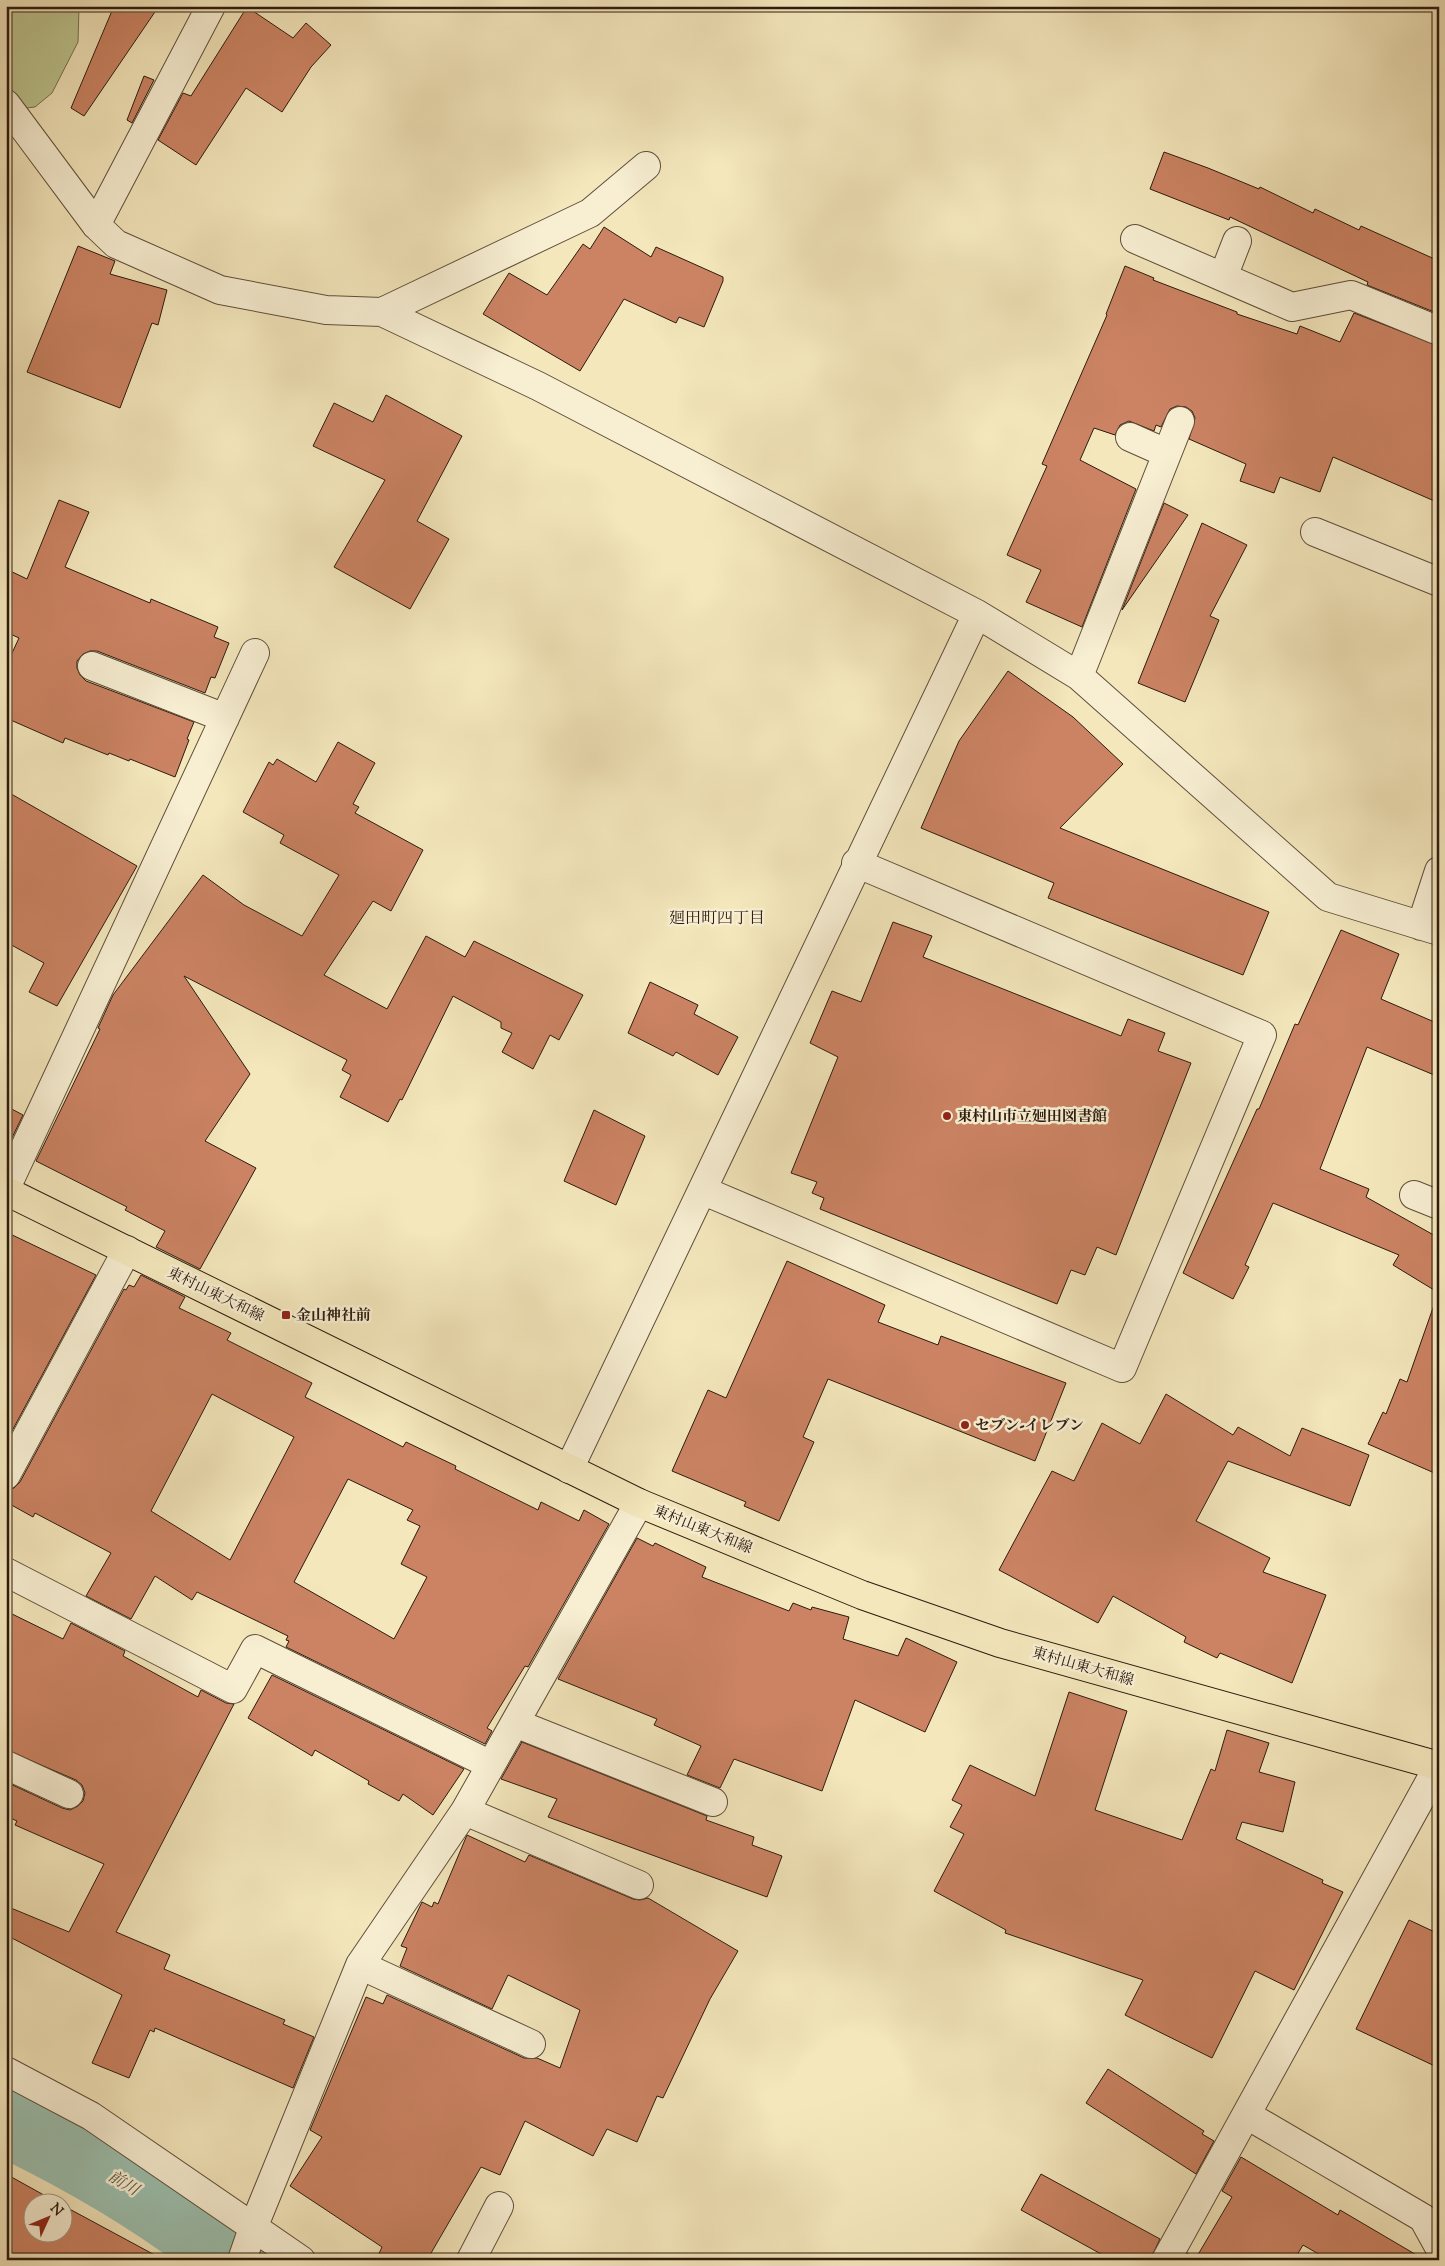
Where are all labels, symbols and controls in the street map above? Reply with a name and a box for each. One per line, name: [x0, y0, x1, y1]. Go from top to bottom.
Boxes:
district label: 廻田町四丁目: [669, 908, 765, 931]
place label: 東村山市立廻田図書館: [957, 1107, 1107, 1128]
marker: 東村山市立廻田図書館: [941, 1110, 953, 1122]
street label: 東村山東大和線: [164, 1263, 267, 1328]
place label: 金山神社前: [296, 1306, 371, 1327]
marker: 金山神社前: [280, 1309, 292, 1321]
place label: セブン-イレブン: [975, 1416, 1084, 1437]
marker: セブン-イレブン: [959, 1419, 971, 1431]
street label: 東村山東大和線: [650, 1501, 755, 1560]
street label: 東村山東大和線: [1029, 1643, 1136, 1692]
water label: 前川: [103, 2166, 144, 2203]
north arrow: [22, 2194, 72, 2244]
text: N: [45, 2199, 67, 2221]

